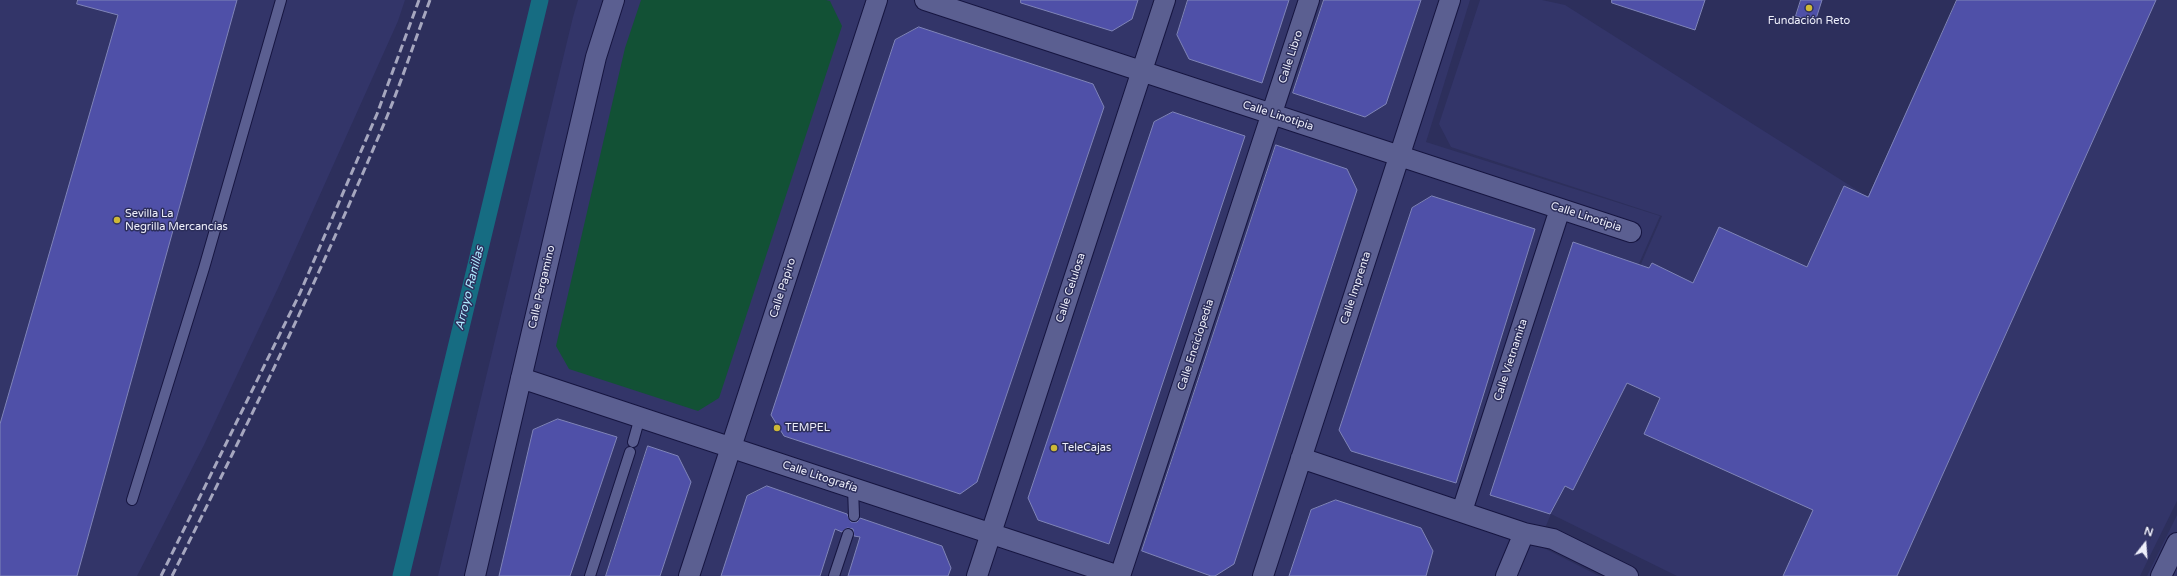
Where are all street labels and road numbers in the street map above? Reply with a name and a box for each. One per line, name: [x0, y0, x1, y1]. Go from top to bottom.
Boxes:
street label: Calle Libro: [1276, 29, 1306, 85]
street label: Calle Linotipia: [1241, 98, 1315, 134]
street label: Calle Linotipia: [1549, 199, 1623, 235]
street label: Calle Pergamino: [526, 244, 558, 330]
street label: Calle Imprenta: [1338, 250, 1374, 326]
street label: Calle Celulosa: [1054, 252, 1088, 324]
street label: Calle Papiro: [767, 256, 799, 320]
street label: Calle Enciclopedia: [1175, 298, 1217, 392]
street label: Calle Vietnamita: [1492, 317, 1530, 403]
street label: Calle Litografía: [781, 459, 859, 495]

